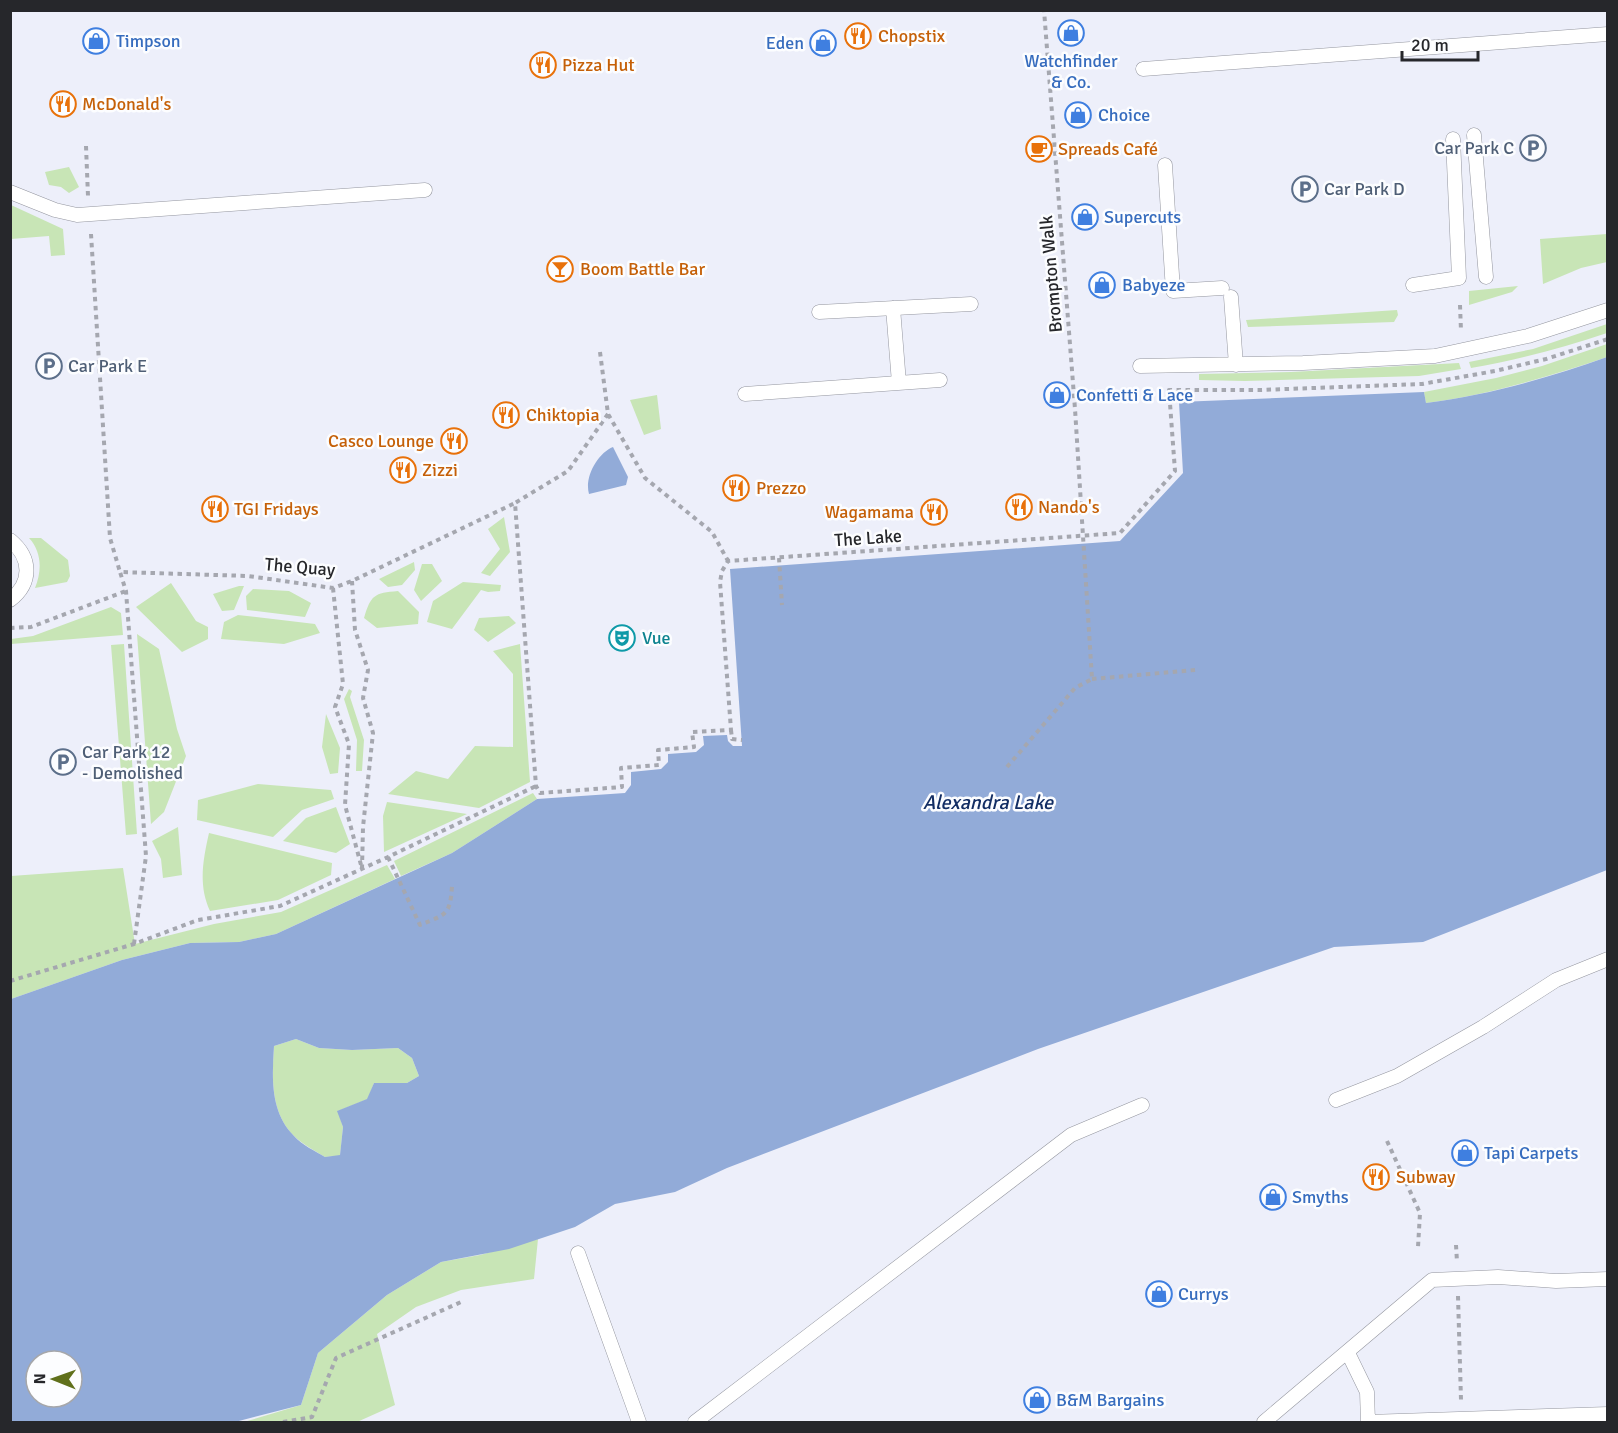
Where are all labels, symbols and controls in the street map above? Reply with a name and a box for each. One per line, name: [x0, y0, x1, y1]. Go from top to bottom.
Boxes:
shop icon: Watchfinder & Co.: [1056, 18, 1086, 48]
restaurant icon: Chopstix: [843, 21, 873, 51]
scale bar: [1402, 24, 1478, 62]
place label: Chopstix: [878, 25, 946, 47]
shop icon: Timpson: [81, 26, 111, 56]
shop icon: Eden: [808, 28, 838, 58]
place label: Timpson: [116, 30, 181, 52]
place label: Eden: [766, 32, 804, 54]
text: 20 m: [1411, 34, 1449, 56]
restaurant icon: Pizza Hut: [528, 50, 558, 80]
place label: Watchfinder & Co.: [1024, 50, 1118, 93]
place label: Pizza Hut: [562, 54, 635, 76]
restaurant icon: McDonald's: [48, 89, 78, 119]
place label: McDonald's: [82, 93, 171, 115]
shop icon: Choice: [1063, 100, 1093, 130]
place label: Choice: [1098, 104, 1150, 126]
parking icon: Car Park C: [1518, 133, 1548, 163]
cafe icon: Spreads Café: [1024, 134, 1054, 164]
place label: Car Park C: [1434, 137, 1514, 159]
place label: Spreads Café: [1058, 138, 1158, 160]
parking icon: Car Park D: [1290, 174, 1320, 204]
place label: Car Park D: [1324, 178, 1405, 200]
shop icon: Supercuts: [1070, 202, 1100, 232]
place label: Supercuts: [1104, 206, 1181, 228]
street label: Brompton Walk: [1035, 215, 1067, 333]
bar icon: Boom Battle Bar: [545, 254, 575, 284]
place label: Boom Battle Bar: [580, 258, 705, 280]
shop icon: Babyeze: [1087, 270, 1117, 300]
place label: Babyeze: [1122, 274, 1186, 296]
parking icon: Car Park E: [34, 351, 64, 381]
place label: Car Park E: [68, 355, 147, 377]
shop icon: Confetti & Lace: [1042, 380, 1072, 410]
place label: Confetti & Lace: [1076, 384, 1193, 406]
restaurant icon: Chiktopia: [491, 400, 521, 430]
place label: Chiktopia: [526, 404, 600, 426]
restaurant icon: Casco Lounge: [439, 426, 469, 456]
place label: Casco Lounge: [328, 430, 434, 452]
restaurant icon: Zizzi: [388, 455, 418, 485]
place label: Zizzi: [422, 459, 458, 481]
restaurant icon: Prezzo: [721, 473, 751, 503]
place label: Prezzo: [756, 477, 806, 499]
restaurant icon: Nando's: [1004, 492, 1034, 522]
restaurant icon: TGI Fridays: [200, 494, 230, 524]
place label: Nando's: [1038, 496, 1100, 518]
restaurant icon: Wagamama: [919, 497, 949, 527]
place label: TGI Fridays: [234, 498, 319, 520]
place label: Wagamama: [825, 501, 914, 523]
street label: The Lake: [833, 525, 903, 551]
street label: The Quay: [264, 553, 337, 581]
theatre icon: Vue: [607, 623, 637, 653]
place label: Vue: [642, 627, 671, 649]
place label: Car Park 12 - Demolished: [82, 741, 183, 784]
parking icon: Car Park 12 - Demolished: [48, 747, 78, 777]
water label: Alexandra Lake: [923, 790, 1054, 815]
shop icon: Tapi Carpets: [1450, 1138, 1480, 1168]
place label: Tapi Carpets: [1484, 1142, 1578, 1164]
restaurant icon: Subway: [1361, 1162, 1391, 1192]
place label: Subway: [1396, 1166, 1456, 1188]
shop icon: Smyths: [1258, 1182, 1288, 1212]
place label: Smyths: [1292, 1186, 1349, 1208]
shop icon: Currys: [1144, 1279, 1174, 1309]
place label: Currys: [1178, 1283, 1229, 1305]
north arrow: [24, 1349, 84, 1409]
text: N: [30, 1373, 50, 1384]
shop icon: B&M Bargains: [1022, 1385, 1052, 1415]
place label: B&M Bargains: [1056, 1389, 1164, 1411]

